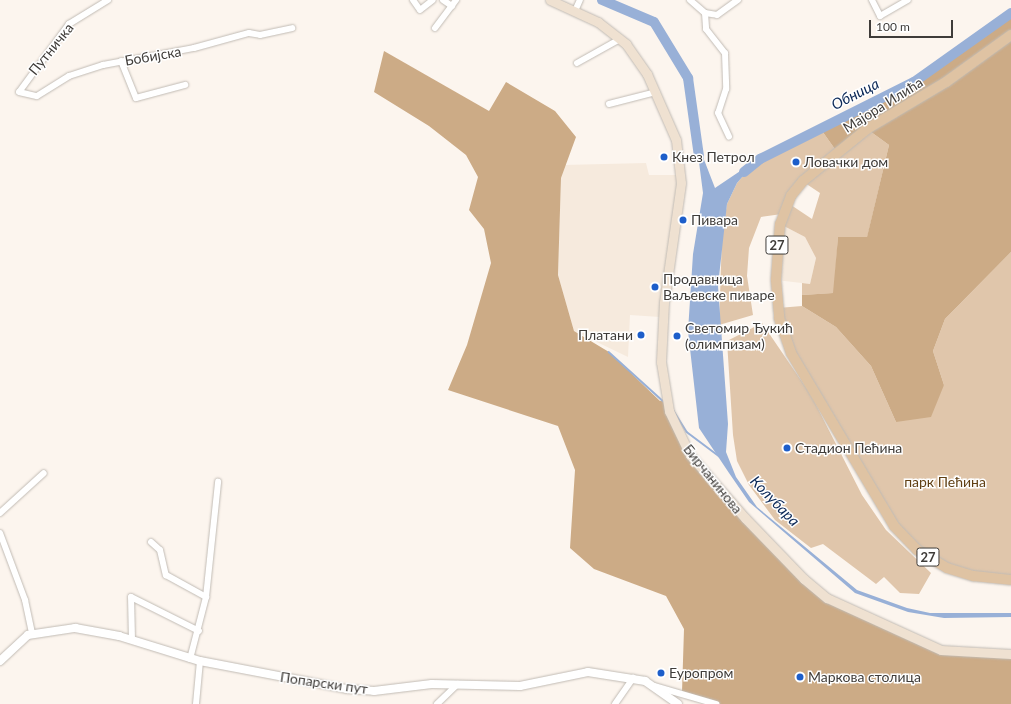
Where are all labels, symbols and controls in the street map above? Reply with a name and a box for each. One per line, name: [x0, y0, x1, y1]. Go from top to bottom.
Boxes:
scale bar: [871, 12, 955, 38]
text: 100 m: [876, 19, 910, 34]
street label: Путничка: [25, 20, 77, 78]
street label: Бобијска: [123, 43, 183, 69]
water label: Обница: [828, 74, 882, 114]
street label: Мајора Илића: [840, 74, 926, 136]
place label: Кнез Петрол: [672, 149, 755, 165]
marker: Кнез Петрол: [659, 152, 669, 162]
place label: Ловачки дом: [804, 154, 888, 170]
marker: Ловачки дом: [791, 157, 801, 167]
place label: Пивара: [691, 212, 738, 228]
marker: Пивара: [678, 215, 688, 225]
road number: 27: [765, 234, 789, 256]
place label: Продавница Ваљевске пиваре: [663, 271, 775, 304]
marker: Продавница Ваљевске пиваре: [650, 282, 660, 292]
place label: Светомир Ђукић (олимпизам): [685, 320, 793, 352]
place label: Платани: [578, 327, 633, 343]
marker: Платани: [636, 330, 646, 340]
marker: Светомир Ђукић (олимпизам): [672, 331, 682, 341]
place label: Стадион Пећина: [795, 440, 902, 456]
street label: Бирчанинова: [680, 441, 746, 517]
marker: Стадион Пећина: [782, 443, 792, 453]
water label: Колубара: [747, 472, 803, 530]
park label: парк Пећина: [904, 474, 986, 490]
road number: 27: [916, 546, 940, 568]
place label: Еуропром: [669, 665, 733, 681]
marker: Еуропром: [656, 668, 666, 678]
street label: Попарски пут: [279, 669, 369, 697]
place label: Маркова столица: [808, 669, 921, 685]
marker: Маркова столица: [795, 672, 805, 682]

